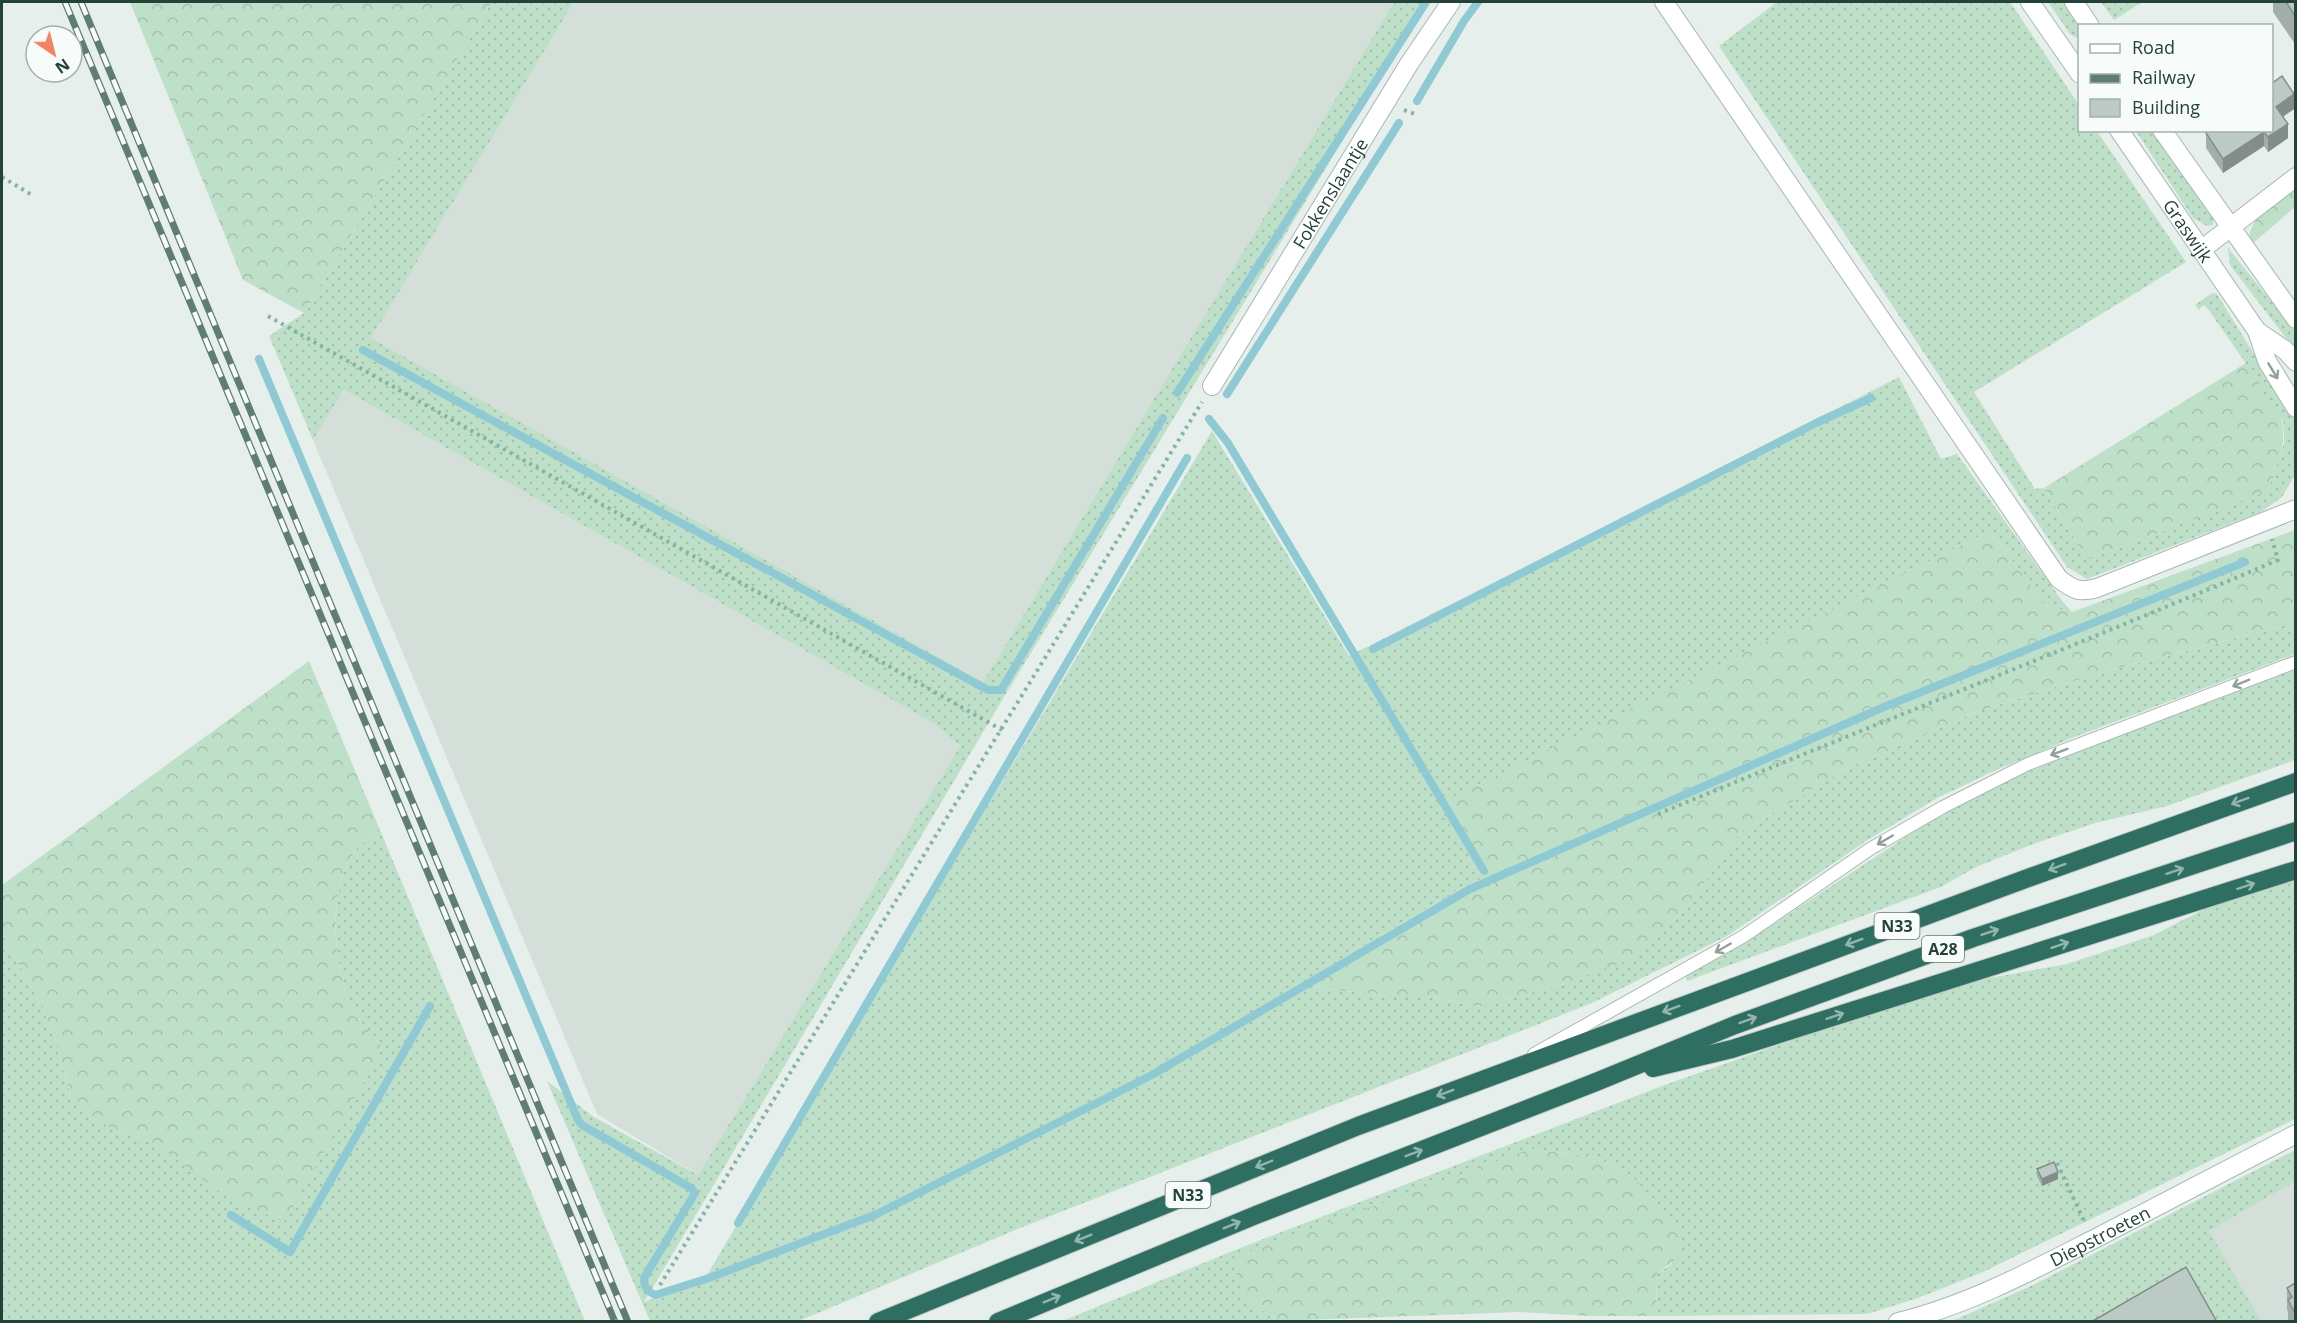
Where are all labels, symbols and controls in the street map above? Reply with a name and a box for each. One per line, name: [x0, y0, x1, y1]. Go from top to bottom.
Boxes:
north arrow: [24, 24, 84, 84]
legend: [2078, 24, 2273, 132]
text: Road: [2132, 35, 2175, 59]
text: N: [51, 54, 74, 79]
text: Railway: [2132, 65, 2196, 89]
text: Building: [2132, 95, 2200, 119]
street label: Fokkenslaantje: [1287, 133, 1373, 253]
street label: Graswijk: [2158, 194, 2218, 267]
one-way arrow: [2267, 362, 2279, 379]
one-way arrow: [2232, 678, 2251, 689]
one-way arrow: [2050, 747, 2068, 758]
one-way arrow: [2232, 797, 2250, 808]
one-way arrow: [1877, 835, 1894, 847]
one-way arrow: [2048, 863, 2067, 874]
one-way arrow: [2165, 865, 2184, 876]
one-way arrow: [2236, 879, 2255, 890]
road number: N33: [1874, 913, 1920, 939]
one-way arrow: [1980, 926, 1999, 937]
road number: A28: [1922, 936, 1964, 962]
one-way arrow: [1845, 937, 1864, 948]
one-way arrow: [2050, 938, 2069, 949]
one-way arrow: [1715, 943, 1732, 955]
one-way arrow: [1662, 1004, 1681, 1015]
one-way arrow: [1825, 1010, 1844, 1021]
one-way arrow: [1738, 1014, 1756, 1025]
one-way arrow: [1436, 1088, 1455, 1099]
one-way arrow: [1404, 1147, 1422, 1158]
one-way arrow: [1255, 1159, 1273, 1170]
road number: N33: [1166, 1182, 1210, 1208]
street label: Diepstroeten: [2046, 1200, 2154, 1272]
one-way arrow: [1222, 1219, 1241, 1230]
one-way arrow: [1074, 1233, 1093, 1244]
one-way arrow: [1042, 1293, 1061, 1304]

